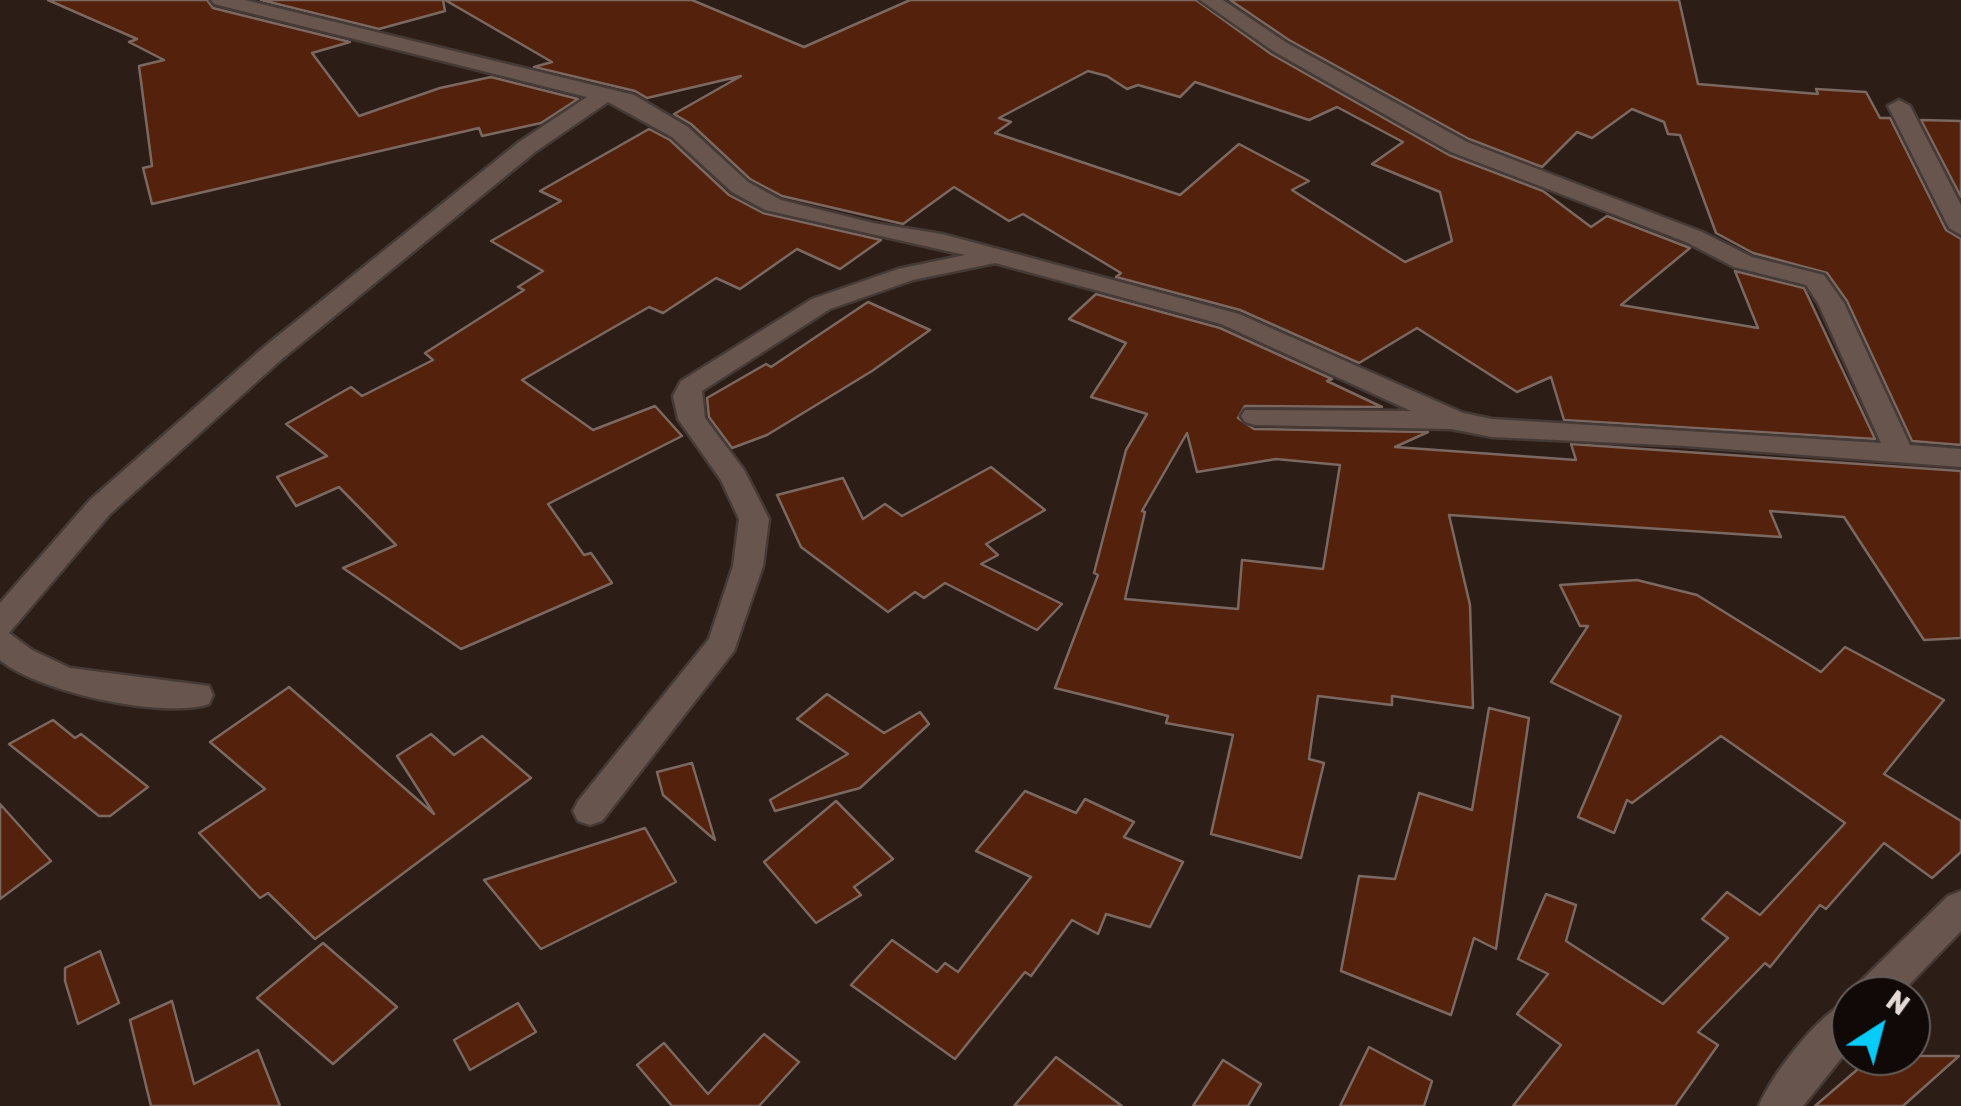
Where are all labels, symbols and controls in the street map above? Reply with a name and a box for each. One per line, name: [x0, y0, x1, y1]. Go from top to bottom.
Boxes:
north arrow: [1831, 976, 1931, 1076]
text: N: [1880, 984, 1916, 1022]

